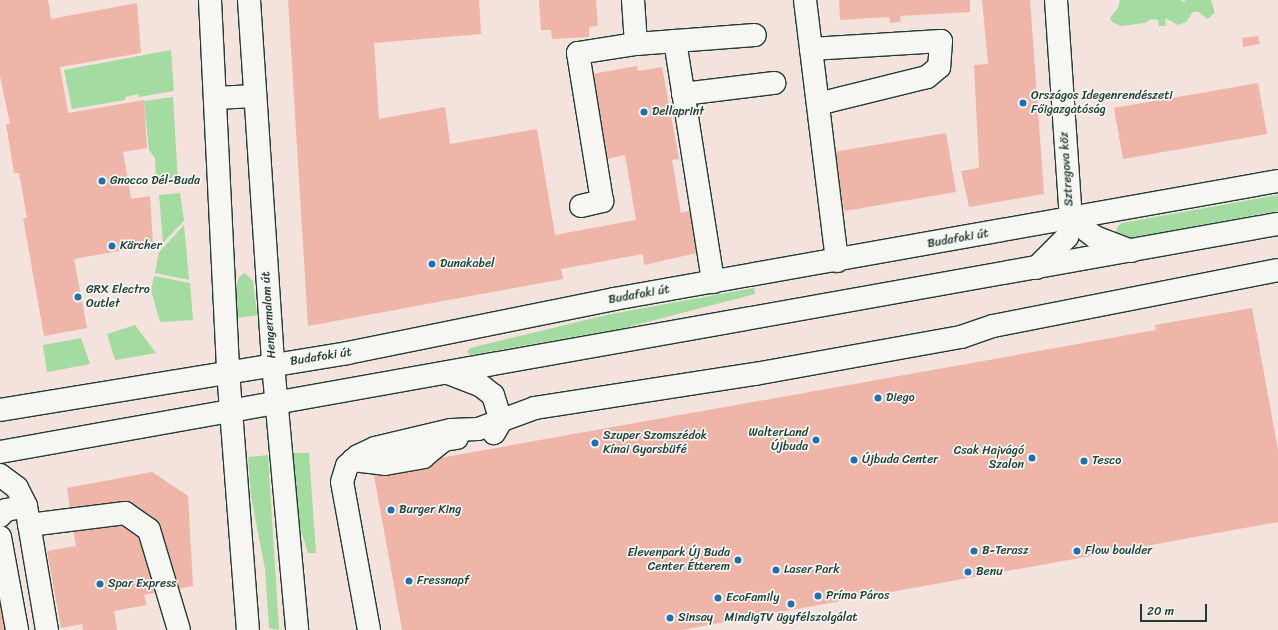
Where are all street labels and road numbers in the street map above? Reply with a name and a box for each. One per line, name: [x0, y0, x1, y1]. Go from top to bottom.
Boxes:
street label: Sztregova köz: [1057, 131, 1077, 207]
street label: Budafoki út: [926, 227, 990, 251]
street label: Hengermalom út: [259, 271, 279, 359]
street label: Budafoki út: [607, 283, 671, 307]
street label: Budafoki út: [289, 345, 353, 369]

